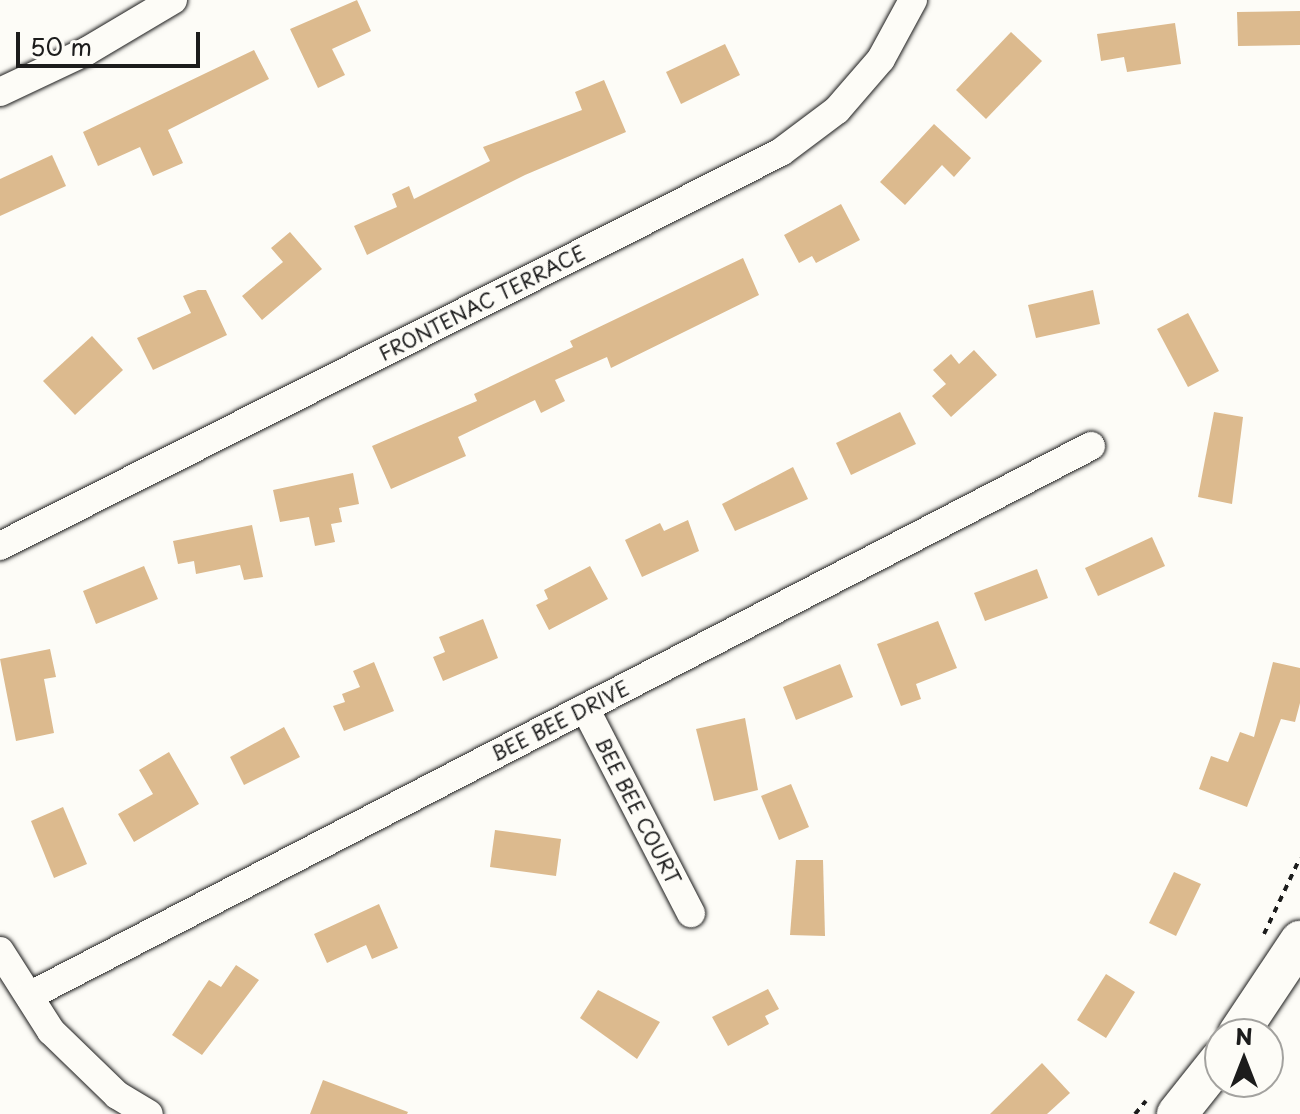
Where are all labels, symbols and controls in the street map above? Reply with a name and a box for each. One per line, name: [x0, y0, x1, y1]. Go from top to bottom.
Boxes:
scale bar: [20, 16, 204, 66]
text: 50 m: [30, 28, 92, 64]
street label: FRONTENAC TERRACE: [375, 240, 589, 366]
street label: BEE BEE DRIVE: [487, 676, 633, 766]
street label: BEE BEE COURT: [590, 733, 686, 889]
north arrow: [1204, 1018, 1284, 1098]
text: N: [1235, 1019, 1253, 1052]

